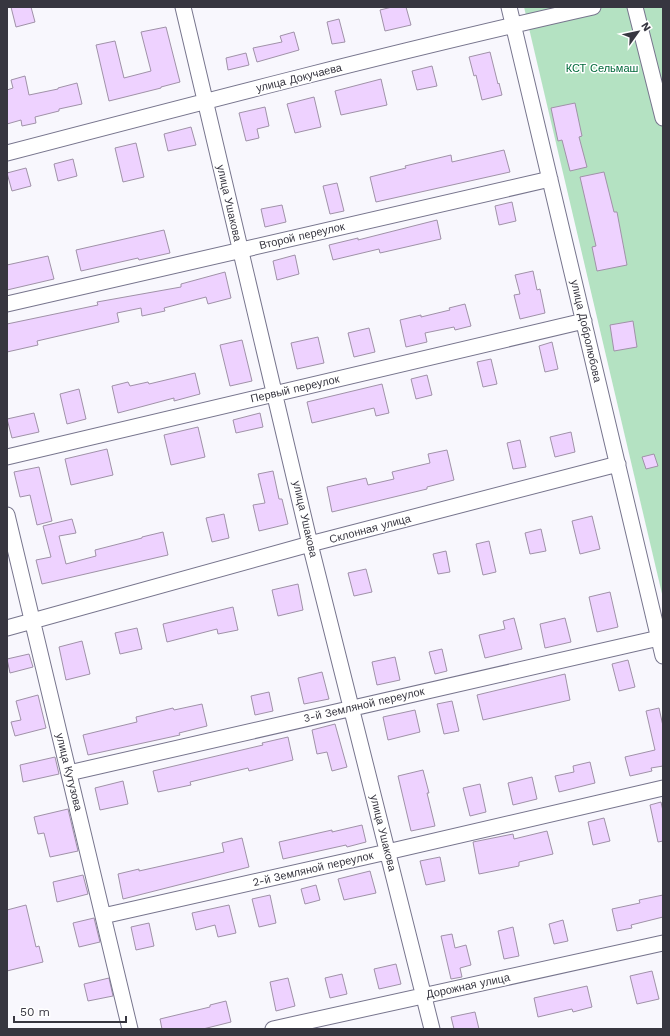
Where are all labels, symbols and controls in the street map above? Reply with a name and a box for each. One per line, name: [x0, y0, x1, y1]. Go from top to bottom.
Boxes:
north arrow: [618, 12, 658, 52]
text: N: [638, 20, 654, 34]
street label: улица Докучаева: [255, 61, 344, 95]
park label: КСТ Сельмаш: [566, 62, 639, 75]
street label: улица Ушакова: [214, 163, 244, 243]
street label: Второй переулок: [258, 220, 346, 252]
street label: улица Добролюбова: [568, 278, 604, 384]
street label: Первый переулок: [249, 372, 341, 406]
street label: улица Ушакова: [290, 479, 320, 559]
street label: Склонная улица: [328, 512, 413, 546]
street label: 3-й Земляной переулок: [302, 685, 426, 725]
street label: улица Кутузова: [53, 732, 85, 813]
street label: улица Ушакова: [367, 793, 399, 873]
street label: 2-й Земляной переулок: [251, 849, 375, 889]
street label: Дорожная улица: [425, 971, 512, 1001]
scale bar: [14, 998, 126, 1024]
text: 50 m: [20, 1005, 50, 1019]

